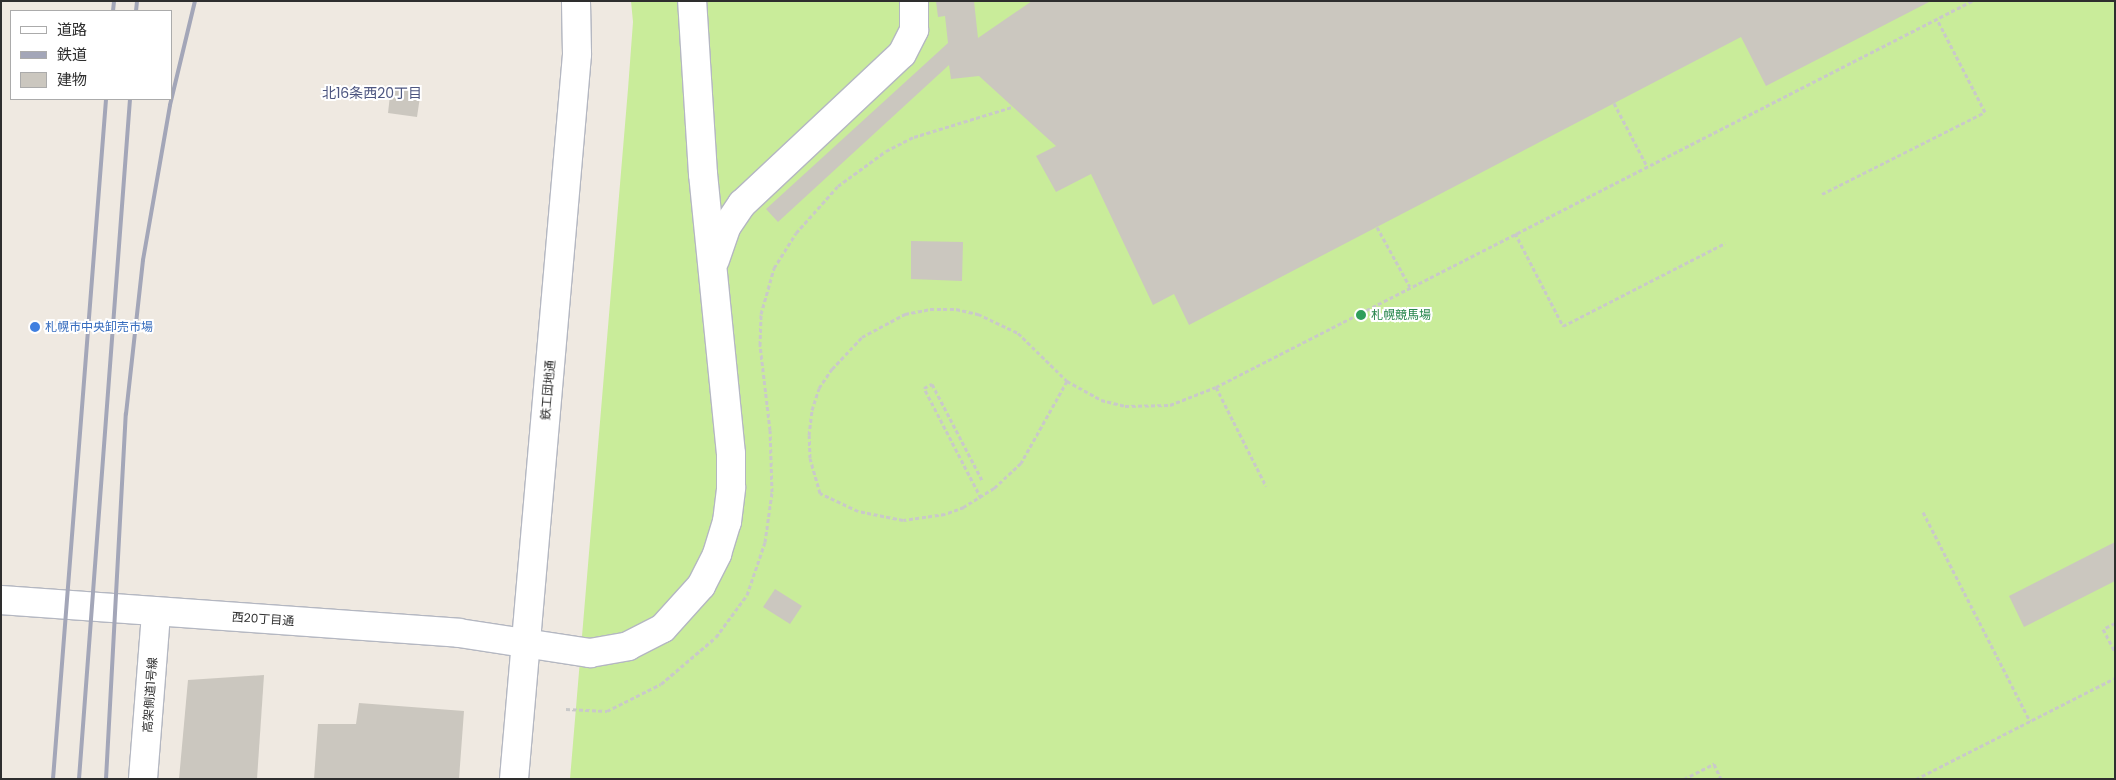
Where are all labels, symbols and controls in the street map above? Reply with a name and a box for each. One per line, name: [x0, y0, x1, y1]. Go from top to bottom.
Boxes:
legend: [10, 10, 172, 100]
text: 道路: [57, 19, 87, 40]
text: 鉄道: [57, 44, 87, 65]
text: 建物: [57, 69, 87, 90]
district label: 北16条西20丁目: [322, 85, 422, 101]
place label: 札幌競馬場: [1371, 308, 1431, 322]
marker: 札幌競馬場: [1355, 309, 1367, 321]
place label: 札幌市中央卸売市場: [45, 320, 153, 334]
marker: 札幌市中央卸売市場: [29, 321, 41, 333]
street label: 鉄工団地通: [538, 359, 558, 421]
street label: 西20丁目通: [231, 610, 295, 628]
street label: 高架側道1号線: [140, 657, 160, 733]

